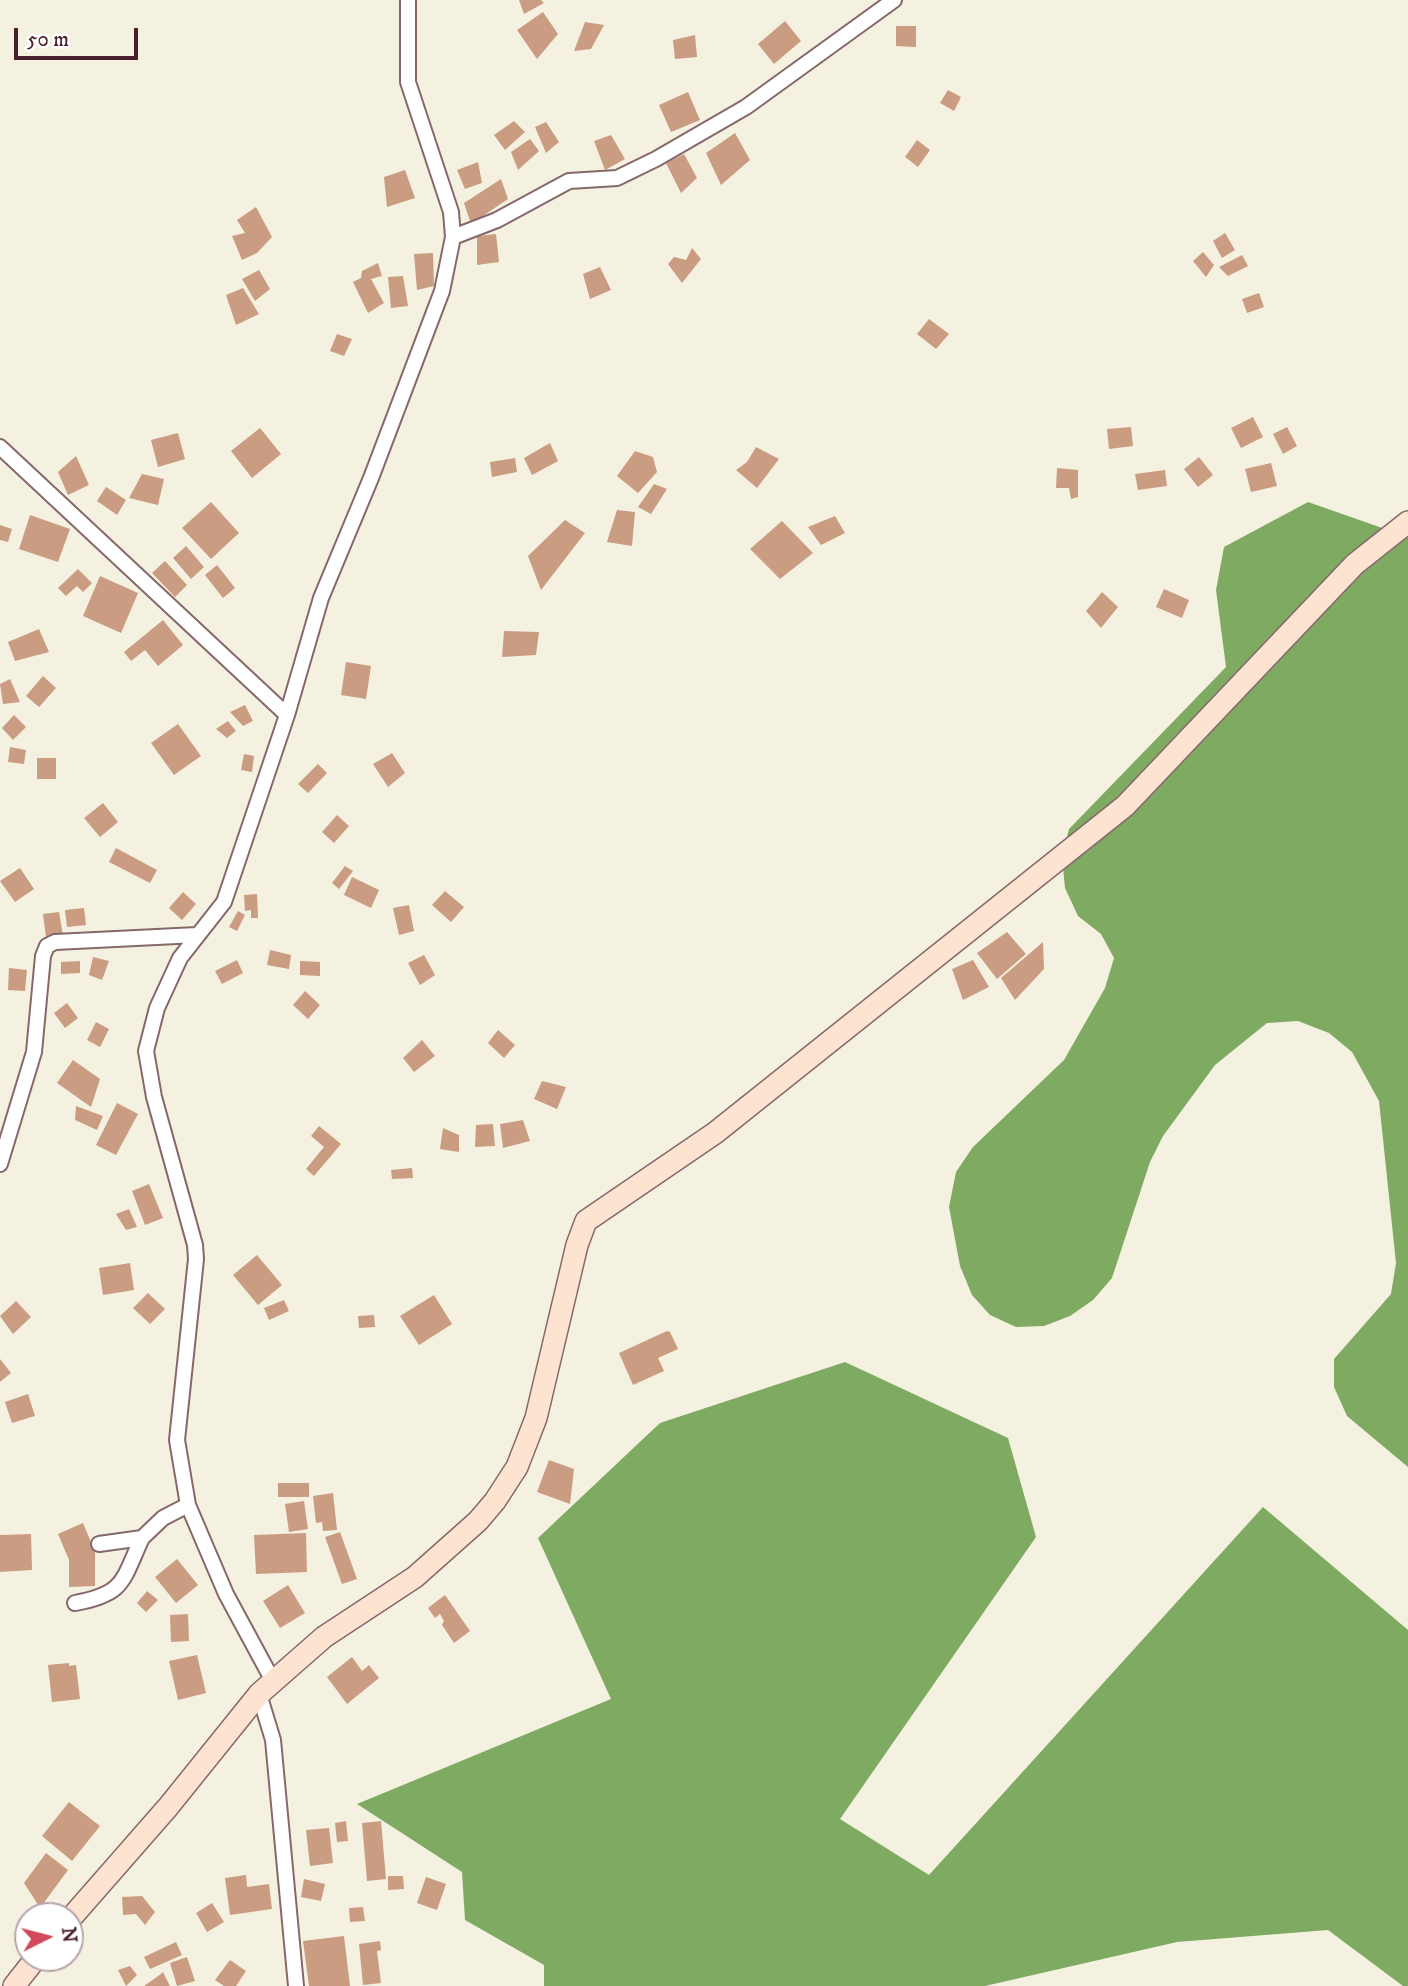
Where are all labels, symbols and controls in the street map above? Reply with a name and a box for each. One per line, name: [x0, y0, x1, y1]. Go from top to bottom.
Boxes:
scale bar: [18, 14, 142, 58]
text: 50 m: [27, 27, 69, 53]
north arrow: [14, 1902, 84, 1972]
text: N: [56, 1926, 81, 1944]

